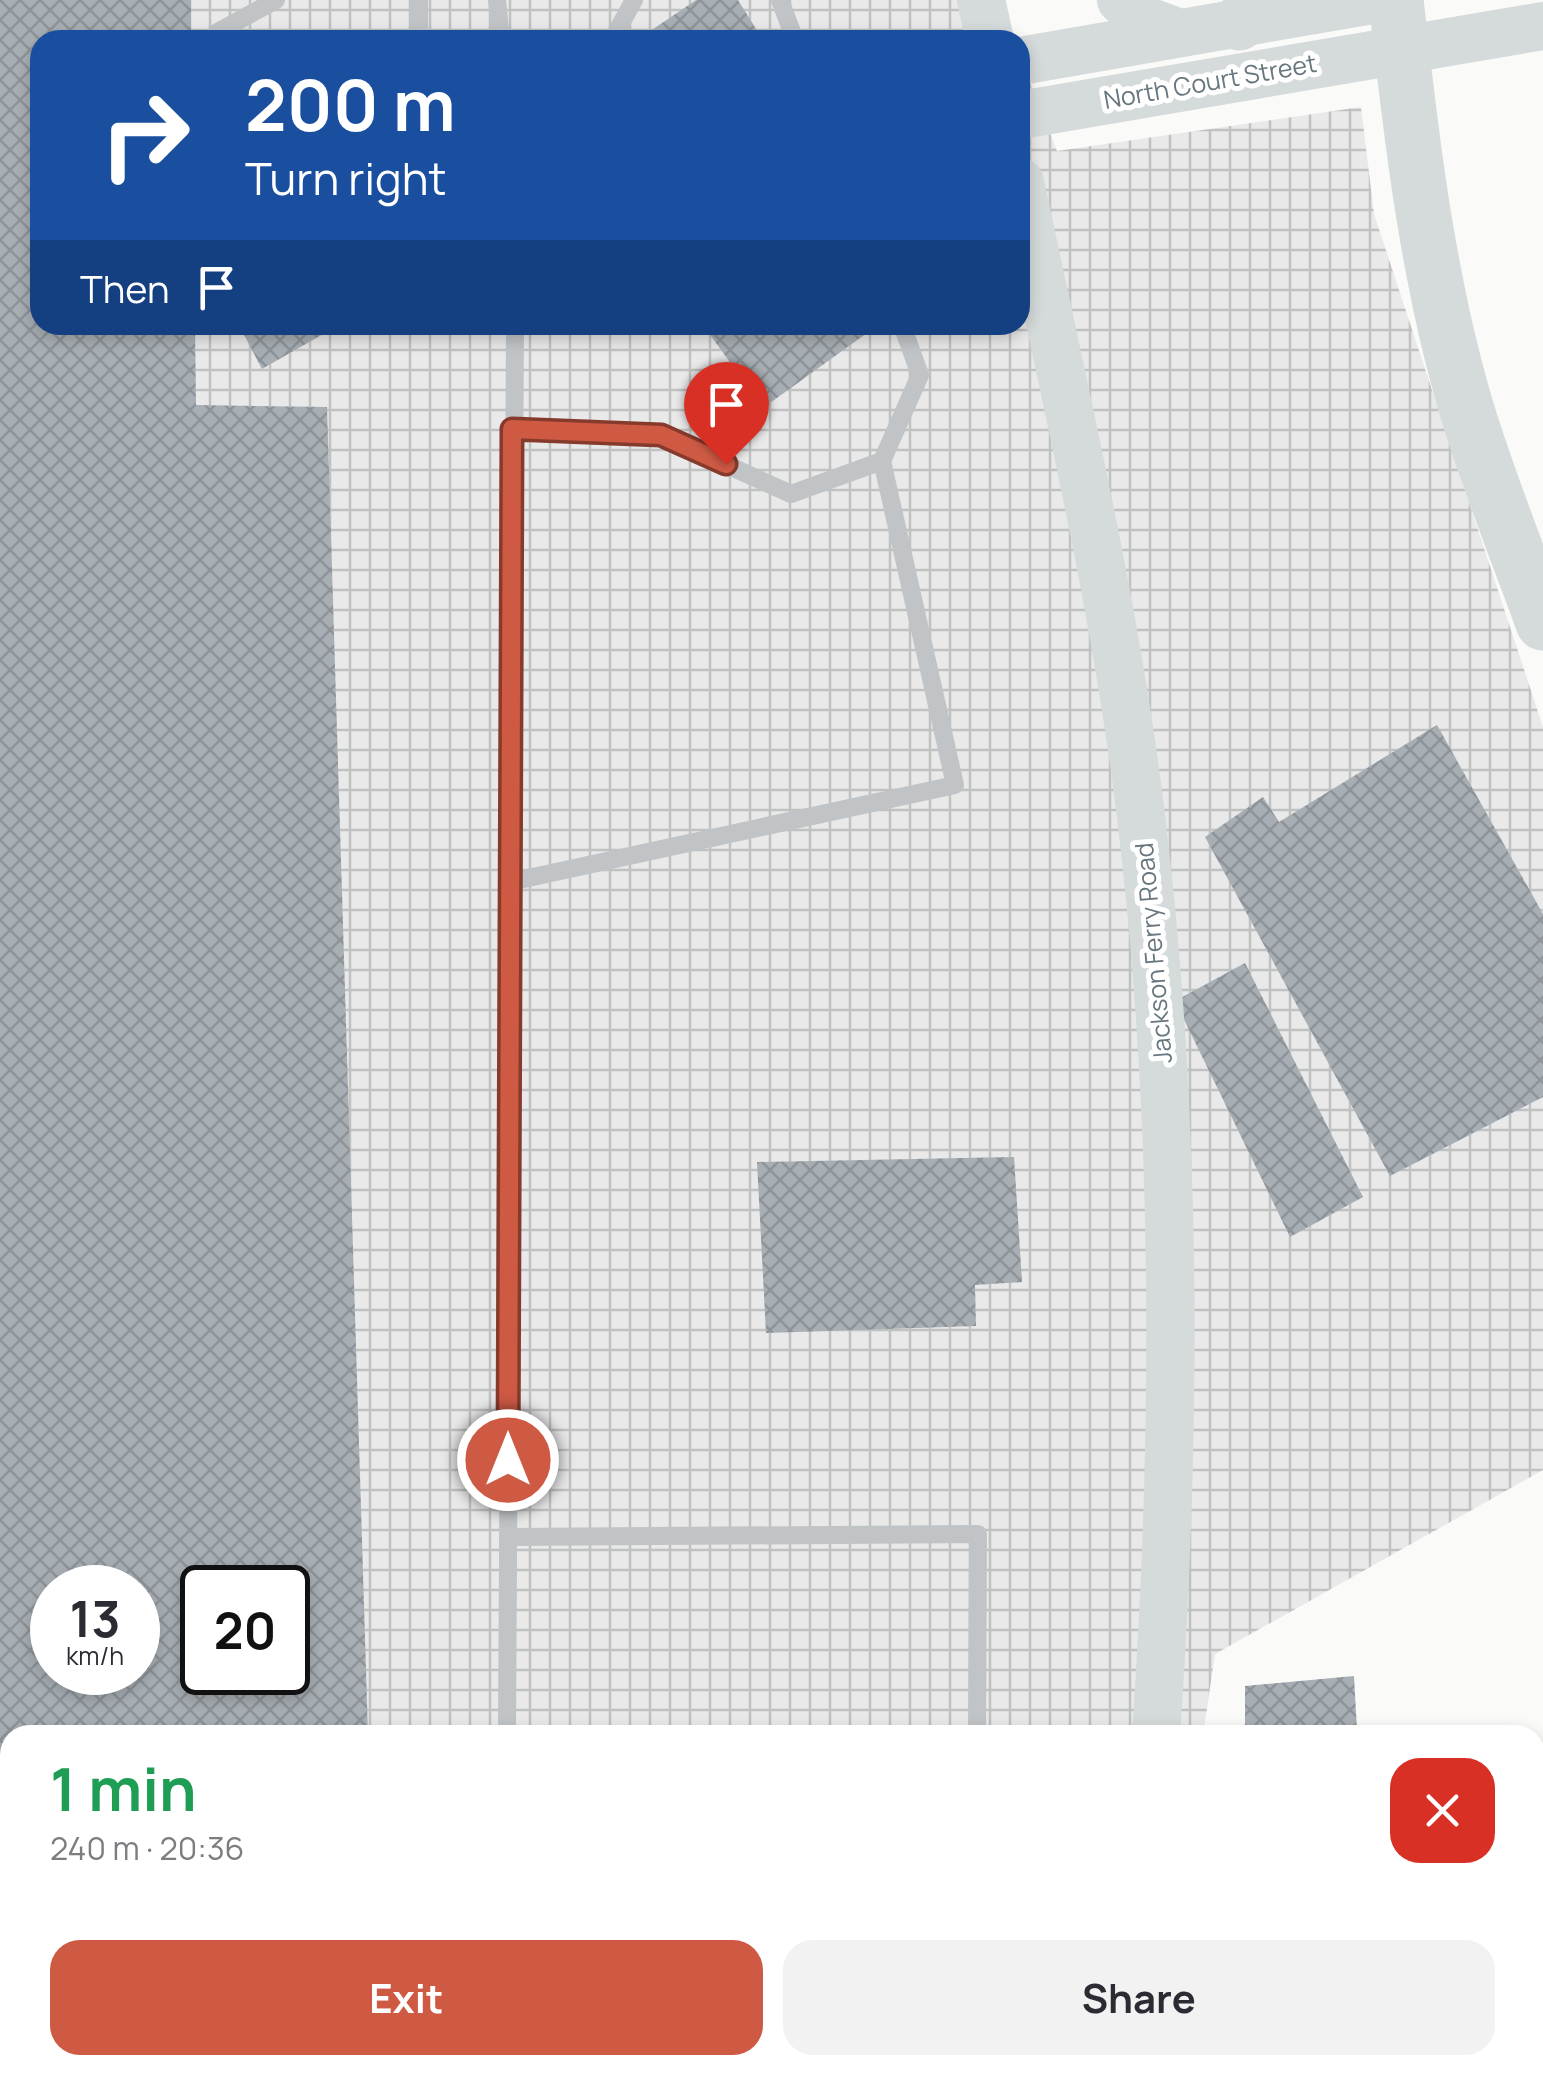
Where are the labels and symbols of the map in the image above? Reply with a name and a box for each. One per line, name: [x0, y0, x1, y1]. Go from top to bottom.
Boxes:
street label: North Court Street: [1101, 45, 1319, 117]
pin: [684, 362, 769, 465]
street label: Jackson Ferry Road: [1126, 841, 1180, 1065]
position arrow: [456, 1408, 560, 1512]
speed limit sign: 20: [180, 1565, 310, 1695]

